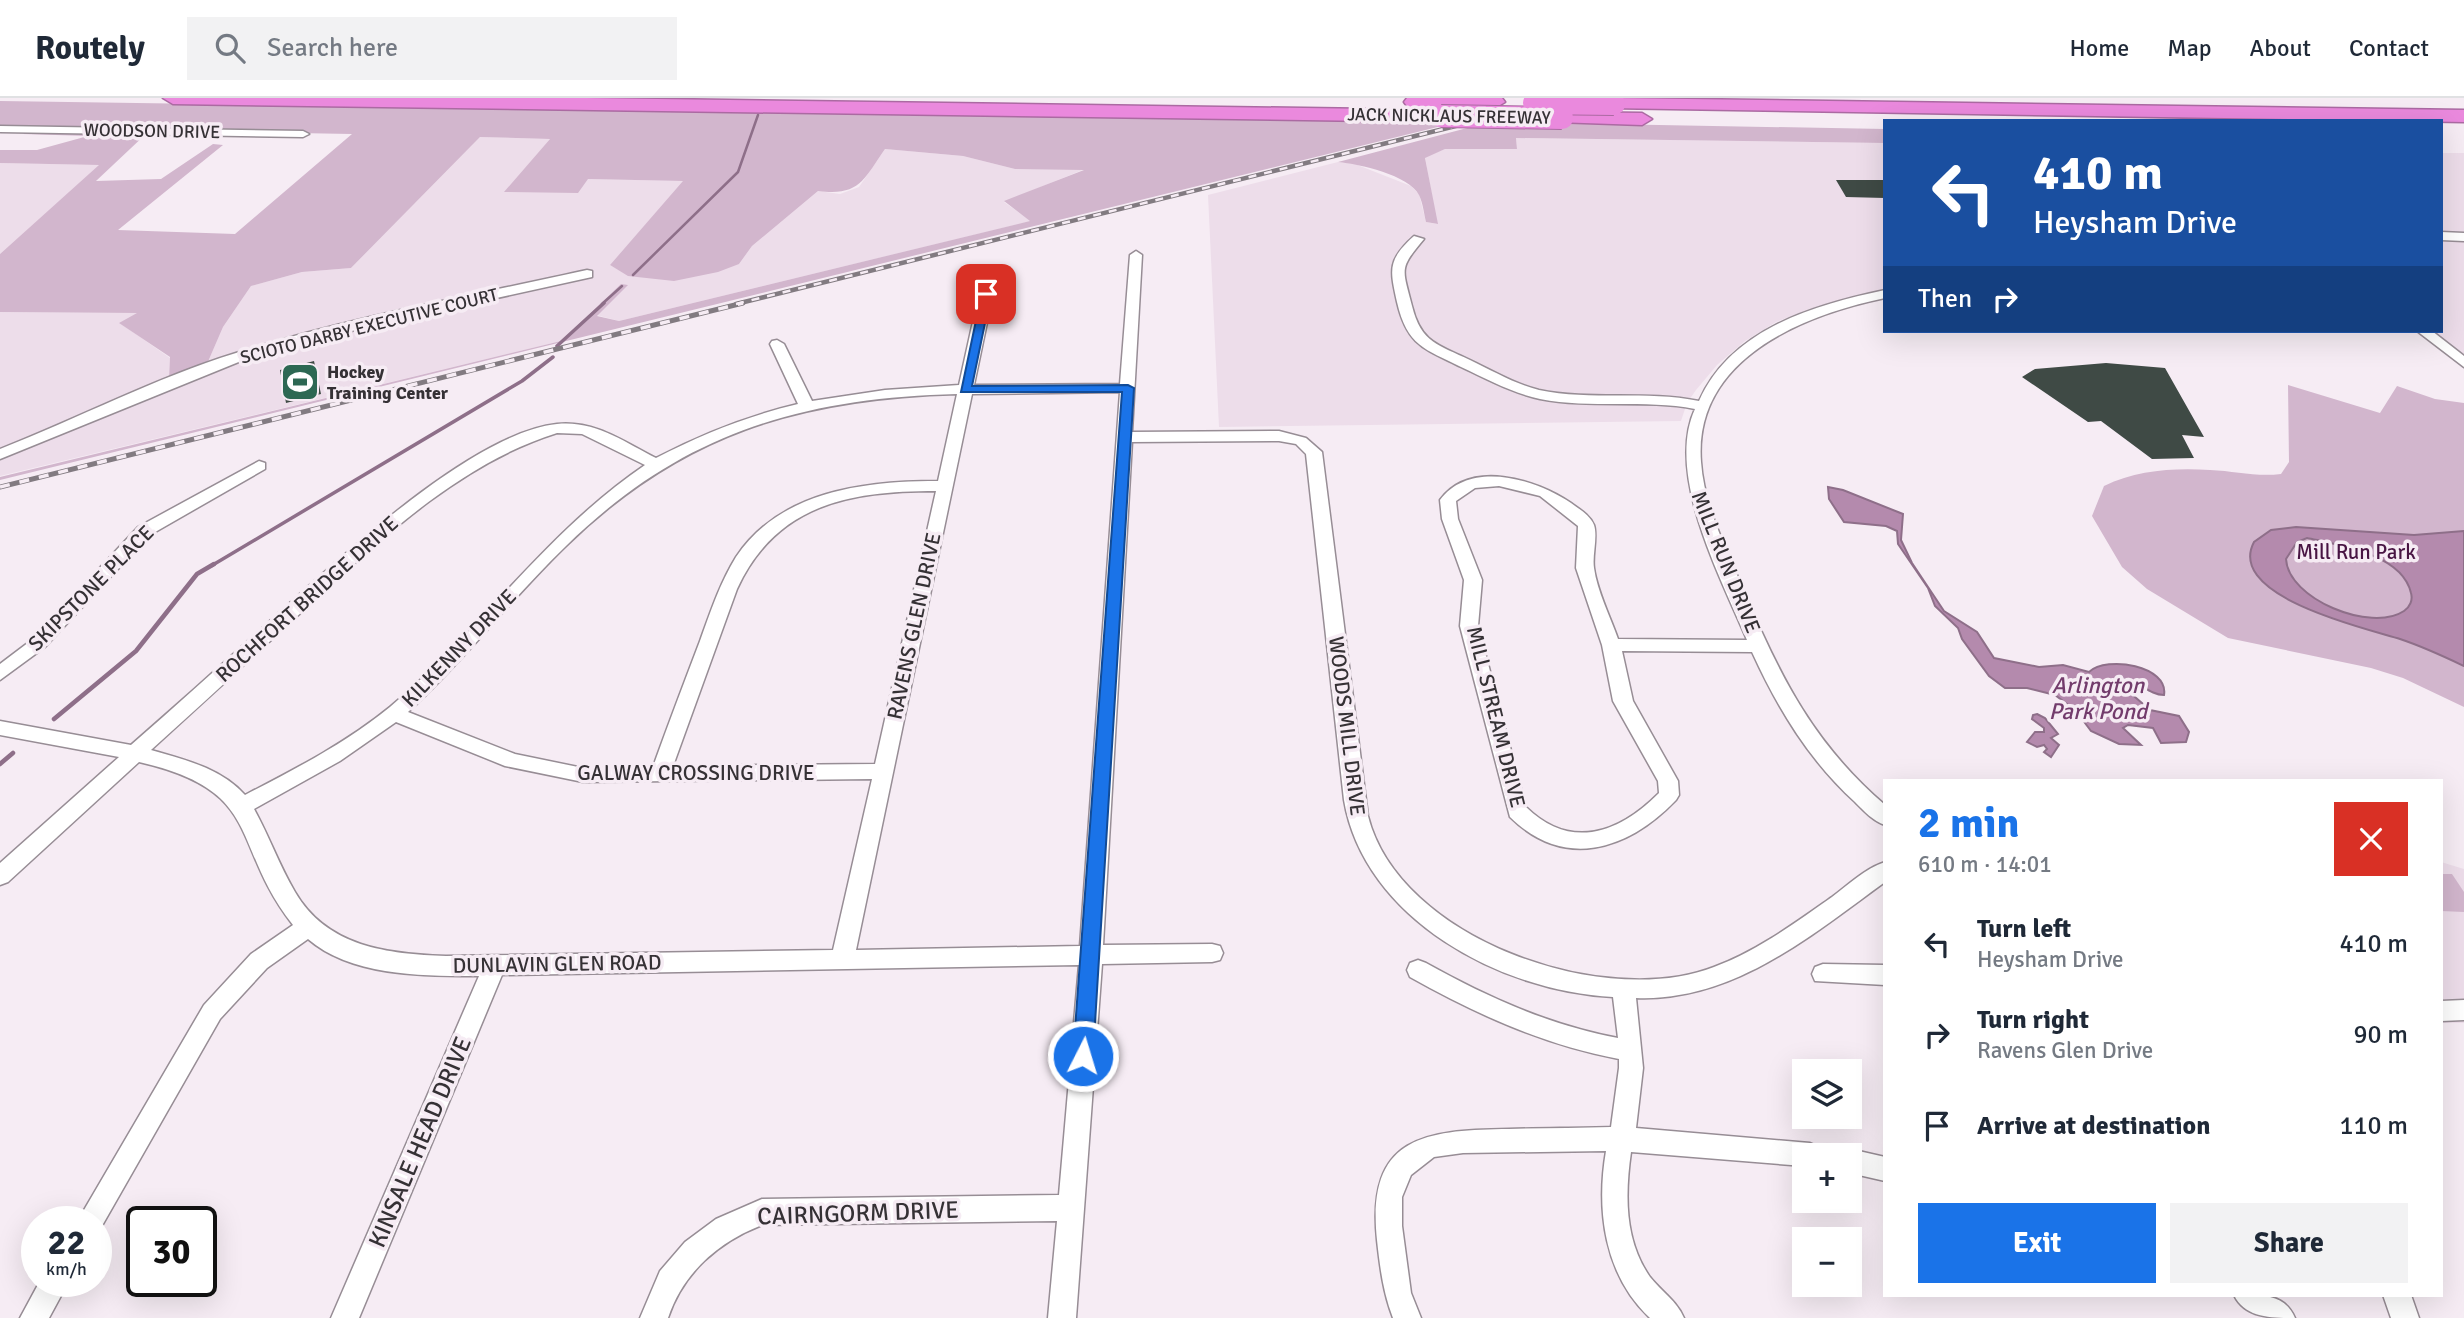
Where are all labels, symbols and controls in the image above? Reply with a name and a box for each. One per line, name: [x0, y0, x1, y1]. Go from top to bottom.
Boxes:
search box: [187, 17, 677, 80]
text: Routely: [35, 28, 145, 69]
icon: search: [211, 29, 249, 67]
text: Search here: [267, 32, 398, 64]
text: Home: [2069, 33, 2129, 63]
text: Map: [2167, 33, 2212, 63]
text: About: [2250, 33, 2311, 63]
text: Contact: [2349, 33, 2429, 63]
street label: JACK NICKLAUS FREEWAY: [1347, 103, 1551, 129]
street label: WOODSON DRIVE: [83, 119, 221, 143]
text: 410 m: [2033, 143, 2163, 203]
icon: left: [1918, 147, 2009, 238]
text: Heysham Drive: [2033, 203, 2237, 242]
pin: [956, 264, 1016, 324]
icon: arrive: [967, 275, 1005, 313]
icon: right: [1986, 280, 2024, 318]
street label: SCIOTO DARBY EXECUTIVE COURT: [238, 283, 500, 369]
text: Then: [1918, 283, 1972, 315]
sports icon: Hockey Training Center: [279, 361, 321, 403]
place label: Hockey Training Center: [327, 361, 449, 404]
street label: MILL RUN DRIVE: [1686, 487, 1766, 637]
street label: ROCHFORT BRIDGE DRIVE: [210, 510, 404, 688]
street label: SKIPSTONE PLACE: [23, 520, 159, 656]
street label: RAVENS GLEN DRIVE: [882, 530, 946, 722]
park label: Mill Run Park: [2296, 539, 2416, 565]
street label: KILKENNY DRIVE: [396, 584, 522, 712]
street label: MILL STREAM DRIVE: [1461, 624, 1531, 810]
street label: WOODS MILL DRIVE: [1323, 635, 1371, 817]
water label: Arlington Park Pond: [2049, 671, 2150, 726]
street label: GALWAY CROSSING DRIVE: [577, 760, 815, 786]
text: 2 min: [1918, 798, 2019, 849]
button: close: [2334, 802, 2408, 876]
text: 610 m · 14:01: [1918, 850, 2052, 879]
text: Turn left: [1977, 913, 2071, 945]
icon: left: [1918, 925, 1956, 963]
text: 410 m: [2339, 928, 2408, 960]
text: Heysham Drive: [1977, 945, 2124, 974]
street label: DUNLAVIN GLEN ROAD: [452, 949, 662, 979]
text: Turn right: [1977, 1004, 2089, 1036]
icon: right: [1918, 1016, 1956, 1054]
position arrow: [1046, 1019, 1120, 1093]
text: 90 m: [2353, 1019, 2408, 1051]
street label: KINSALE HEAD DRIVE: [362, 1032, 478, 1252]
text: Ravens Glen Drive: [1977, 1036, 2153, 1065]
map controls: [1792, 1059, 1862, 1297]
button: layers: [1792, 1059, 1862, 1129]
icon: arrive: [1918, 1107, 1956, 1145]
text: Arrive at destination: [1977, 1110, 2210, 1142]
text: 110 m: [2339, 1110, 2408, 1142]
button: +: [1792, 1143, 1862, 1213]
street label: CAIRNGORM DRIVE: [757, 1194, 959, 1232]
button: Exit: [1918, 1203, 2156, 1283]
button: Share: [2170, 1203, 2408, 1283]
speed limit sign: 30: [126, 1206, 217, 1297]
text: 22: [48, 1221, 85, 1264]
button: −: [1792, 1227, 1862, 1297]
text: km/h: [46, 1258, 87, 1280]

